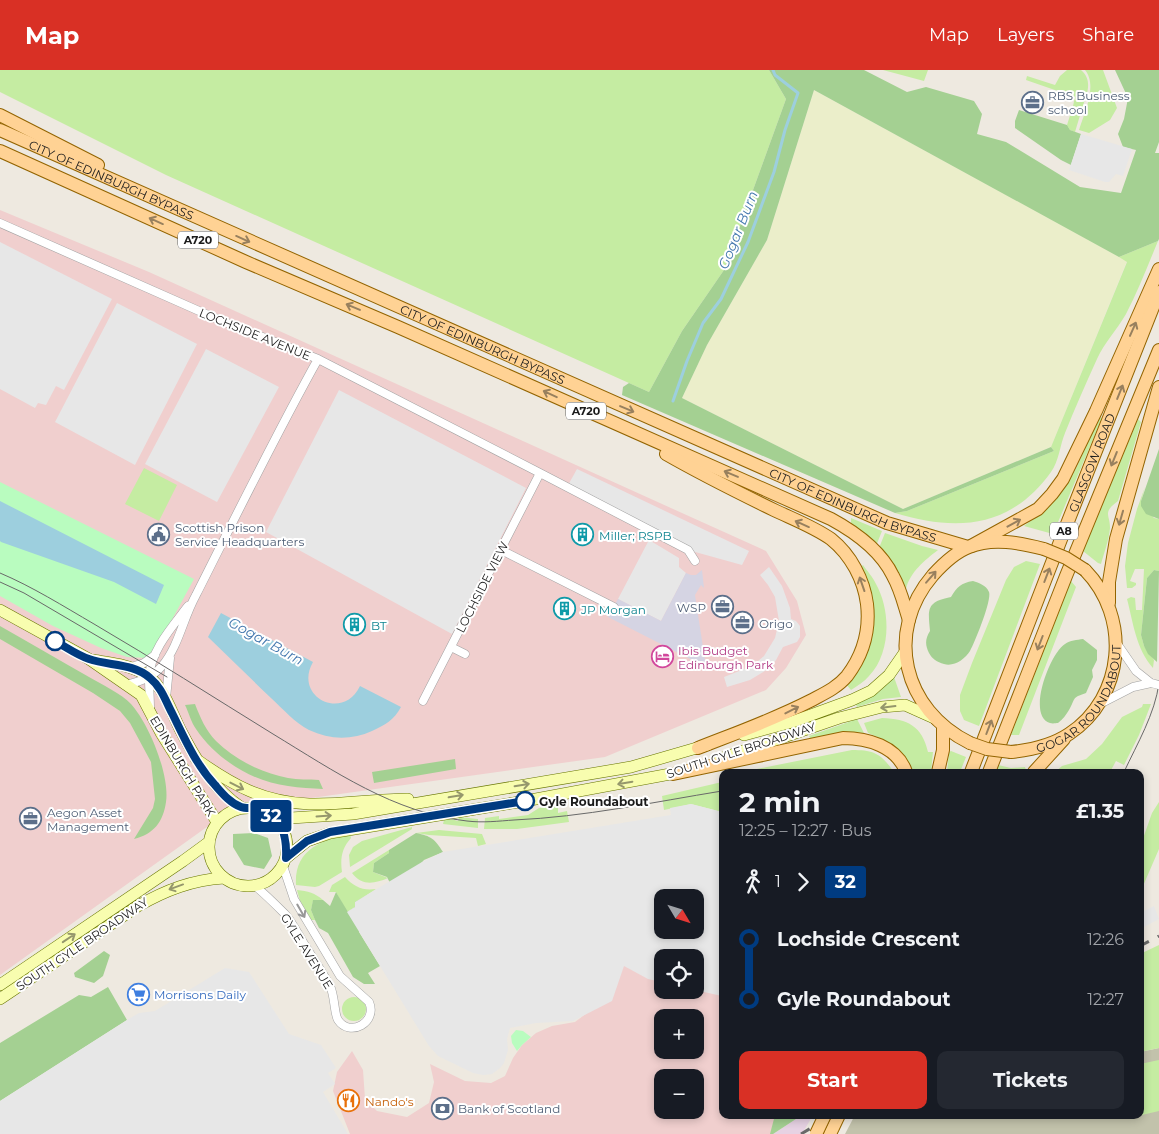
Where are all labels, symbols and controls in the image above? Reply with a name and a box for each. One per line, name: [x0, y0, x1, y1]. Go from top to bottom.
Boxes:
text: Map: [25, 21, 79, 50]
text: Map: [929, 24, 969, 46]
text: Layers: [997, 24, 1054, 46]
text: Share: [1082, 24, 1134, 46]
place label: RBS Business school: [1048, 88, 1130, 117]
office icon: RBS Business school: [1020, 90, 1044, 114]
street label: CITY OF EDINBURGH BYPASS: [27, 136, 196, 223]
water label: Gogar Burn: [714, 188, 762, 272]
one-way arrow: [149, 216, 164, 226]
road number: A720: [178, 232, 218, 248]
one-way arrow: [235, 235, 250, 245]
street label: CITY OF EDINBURGH BYPASS: [398, 301, 568, 387]
one-way arrow: [346, 302, 361, 312]
street label: LOCHSIDE AVENUE: [197, 305, 313, 363]
one-way arrow: [1128, 322, 1138, 337]
one-way arrow: [1116, 385, 1125, 400]
one-way arrow: [543, 389, 558, 399]
road number: A720: [566, 402, 606, 420]
one-way arrow: [619, 404, 634, 414]
street label: GLASGOW ROAD: [1065, 411, 1118, 514]
one-way arrow: [1108, 452, 1117, 467]
street label: CITY OF EDINBURGH BYPASS: [767, 464, 938, 545]
one-way arrow: [724, 468, 739, 478]
one-way arrow: [1116, 510, 1126, 526]
one-way arrow: [795, 518, 810, 528]
one-way arrow: [1006, 518, 1021, 527]
place label: Scottish Prison Service Headquarters: [175, 520, 304, 549]
public building icon: Scottish Prison Service Headquarters: [147, 522, 171, 546]
road number: A8: [1050, 522, 1078, 540]
building icon: Miller; RSPB: [571, 523, 595, 547]
place label: Miller; RSPB: [599, 528, 672, 543]
street label: LOCHSIDE VIEW: [453, 539, 511, 635]
one-way arrow: [1043, 568, 1052, 584]
one-way arrow: [926, 571, 937, 584]
one-way arrow: [856, 577, 866, 593]
office icon: WSP: [710, 595, 734, 619]
building icon: JP Morgan: [553, 597, 577, 621]
place label: WSP: [677, 600, 706, 615]
place label: JP Morgan: [580, 602, 646, 617]
office icon: Origo: [731, 611, 755, 635]
water label: Gogar Burn: [225, 613, 307, 669]
building icon: BT: [343, 613, 367, 637]
place label: Origo: [759, 616, 793, 631]
place label: BT: [371, 618, 387, 633]
unlabelled marker: [45, 631, 65, 651]
one-way arrow: [1035, 634, 1044, 650]
place label: Ibis Budget Edinburgh Park: [678, 643, 774, 672]
street label: GOGAR ROUNDABOUT: [1034, 644, 1123, 755]
hotel icon: Ibis Budget Edinburgh Park: [650, 645, 674, 669]
one-way arrow: [880, 702, 896, 712]
one-way arrow: [784, 705, 799, 715]
street label: EDINBURGH PARK: [147, 713, 219, 819]
street label: SOUTH GYLE BROADWAY: [664, 719, 818, 781]
one-way arrow: [984, 720, 994, 735]
one-way arrow: [618, 778, 634, 788]
one-way arrow: [514, 780, 530, 790]
one-way arrow: [229, 782, 244, 791]
text: 2 min: [739, 785, 821, 819]
one-way arrow: [448, 790, 464, 800]
marker: Gyle Roundabout: [515, 791, 535, 811]
place label: Gyle Roundabout: [539, 794, 649, 809]
line badge: 32: [248, 800, 294, 832]
text: £1.35: [1076, 800, 1124, 823]
place label: Aegon Asset Management: [47, 805, 129, 834]
text: 32: [260, 805, 282, 827]
office icon: Aegon Asset Management: [19, 807, 43, 831]
one-way arrow: [316, 811, 332, 820]
text: 12:25 – 12:27 · Bus: [739, 821, 872, 840]
icon: walk: [739, 868, 767, 896]
icon: forward: [789, 868, 817, 896]
text: 32: [835, 871, 856, 893]
text: 1: [775, 872, 781, 891]
one-way arrow: [169, 883, 184, 892]
north arrow: [654, 889, 704, 939]
map controls: [654, 889, 704, 1119]
street label: SOUTH GYLE BROADWAY: [13, 894, 151, 994]
one-way arrow: [296, 903, 306, 918]
street label: GYLE AVENUE: [278, 910, 336, 992]
text: Lochside Crescent: [777, 928, 960, 951]
text: 12:26: [1087, 930, 1124, 949]
one-way arrow: [62, 933, 76, 943]
button: locate: [654, 949, 704, 999]
supermarket icon: Morrisons Daily: [126, 982, 150, 1006]
place label: Morrisons Daily: [154, 987, 247, 1002]
text: Gyle Roundabout: [777, 988, 951, 1011]
text: 12:27: [1087, 990, 1124, 1009]
button: +: [654, 1009, 704, 1059]
button: Start: [739, 1051, 927, 1109]
button: Tickets: [937, 1051, 1124, 1109]
button: −: [654, 1069, 704, 1119]
restaurant icon: Nando's: [337, 1089, 361, 1113]
place label: Nando's: [365, 1094, 414, 1109]
bank icon: Bank of Scotland: [430, 1096, 454, 1120]
place label: Bank of Scotland: [458, 1101, 560, 1116]

